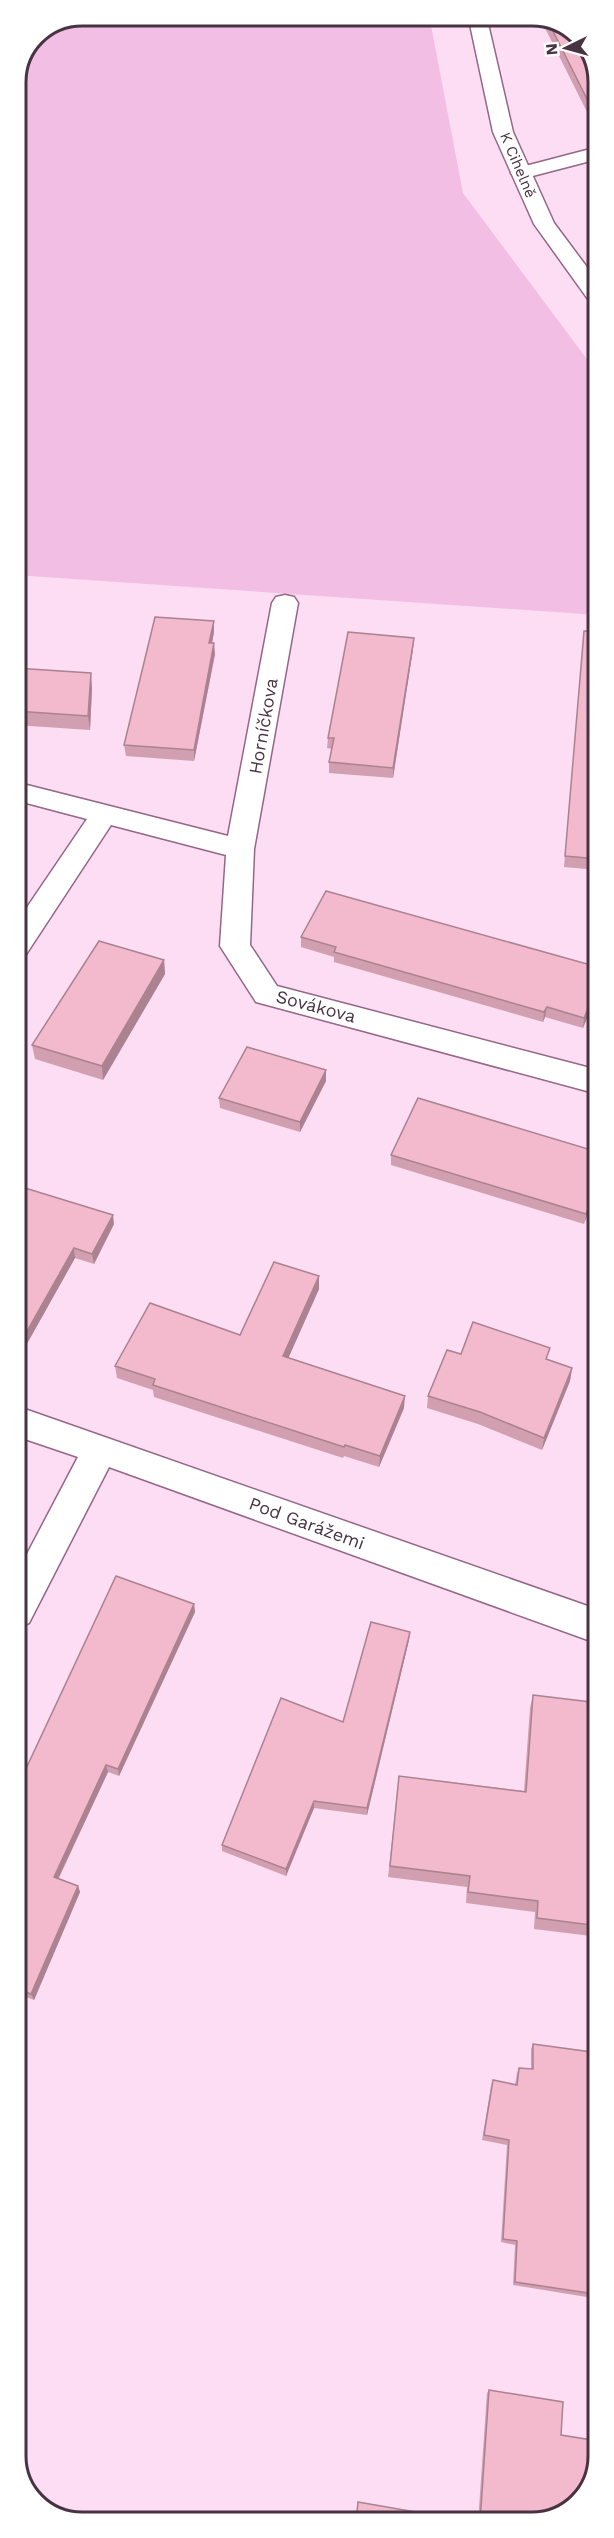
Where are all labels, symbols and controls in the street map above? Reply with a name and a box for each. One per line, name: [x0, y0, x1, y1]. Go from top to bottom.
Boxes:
north arrow: [536, 18, 596, 78]
text: N: [542, 43, 562, 56]
street label: K Cihelně: [496, 129, 540, 201]
street label: Horníčkova: [244, 676, 282, 776]
street label: Sovákova: [274, 985, 358, 1027]
street label: Pod Garážemi: [246, 1492, 368, 1554]

